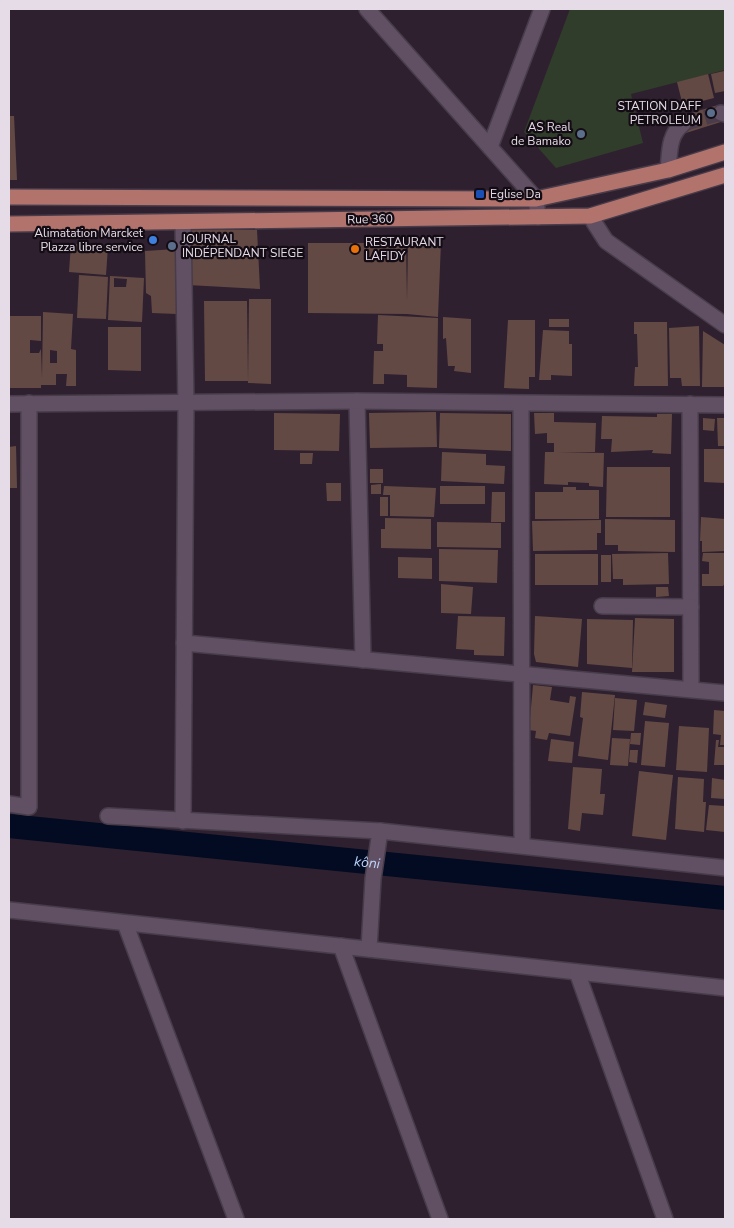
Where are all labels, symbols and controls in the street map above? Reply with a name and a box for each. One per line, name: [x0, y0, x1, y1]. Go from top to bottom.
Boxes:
place label: STATION DAFF PETROLEUM: [618, 98, 701, 128]
marker: STATION DAFF PETROLEUM: [705, 107, 717, 119]
place label: AS Real de Bamako: [511, 119, 571, 149]
marker: AS Real de Bamako: [575, 128, 587, 140]
place label: Eglise Da: [490, 186, 541, 202]
marker: Eglise Da: [474, 188, 486, 200]
street label: Rue 360: [347, 211, 393, 227]
place label: Alimatation Marcket Plazza libre service: [34, 225, 144, 255]
place label: JOURNAL INDÉPENDANT SIEGE: [181, 231, 303, 261]
marker: Alimatation Marcket Plazza libre service: [147, 234, 159, 246]
place label: RESTAURANT LAFIDY: [365, 234, 444, 264]
marker: JOURNAL INDÉPENDANT SIEGE: [166, 240, 178, 252]
marker: RESTAURANT LAFIDY: [349, 243, 361, 255]
water label: kôni: [353, 852, 382, 873]

